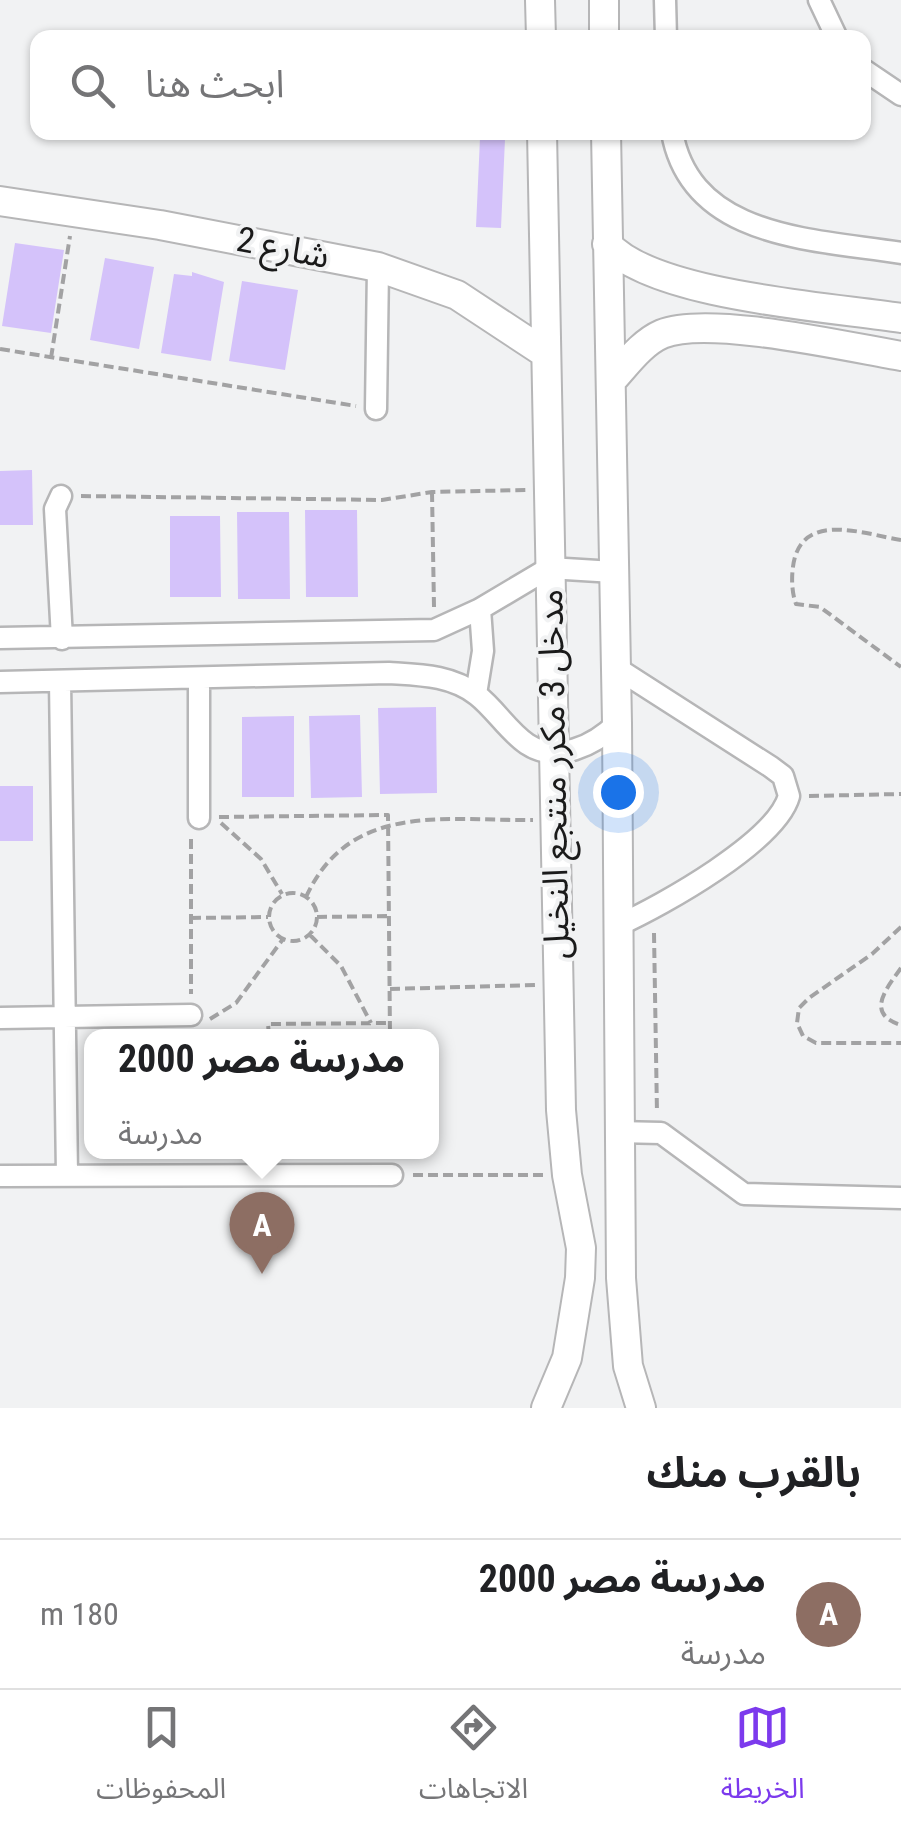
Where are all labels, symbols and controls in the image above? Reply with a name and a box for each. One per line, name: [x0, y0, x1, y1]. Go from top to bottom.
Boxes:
search box: [30, 30, 871, 140]
icon: search: [65, 58, 120, 113]
text: ابحث هنا: [145, 62, 285, 106]
street label: شارع 2: [232, 219, 333, 282]
street label: مدخل 3 مكرر منتجع النخيل: [530, 589, 583, 959]
your location: [593, 767, 644, 818]
popup: [84, 1029, 439, 1159]
text: مدرسة مصر 2000: [118, 1037, 405, 1081]
text: مدرسة: [118, 1114, 203, 1152]
pin: A: [230, 1192, 294, 1274]
text: بالقرب منك: [647, 1448, 861, 1497]
text: مدرسة مصر 2000: [479, 1557, 766, 1601]
text: 180 m: [40, 1595, 119, 1633]
text: A: [819, 1595, 838, 1633]
text: مدرسة: [681, 1634, 766, 1672]
tab: المحفوظات: [96, 1700, 226, 1819]
tab: الاتجاهات: [419, 1700, 528, 1819]
tab: الخريطة: [721, 1700, 805, 1819]

